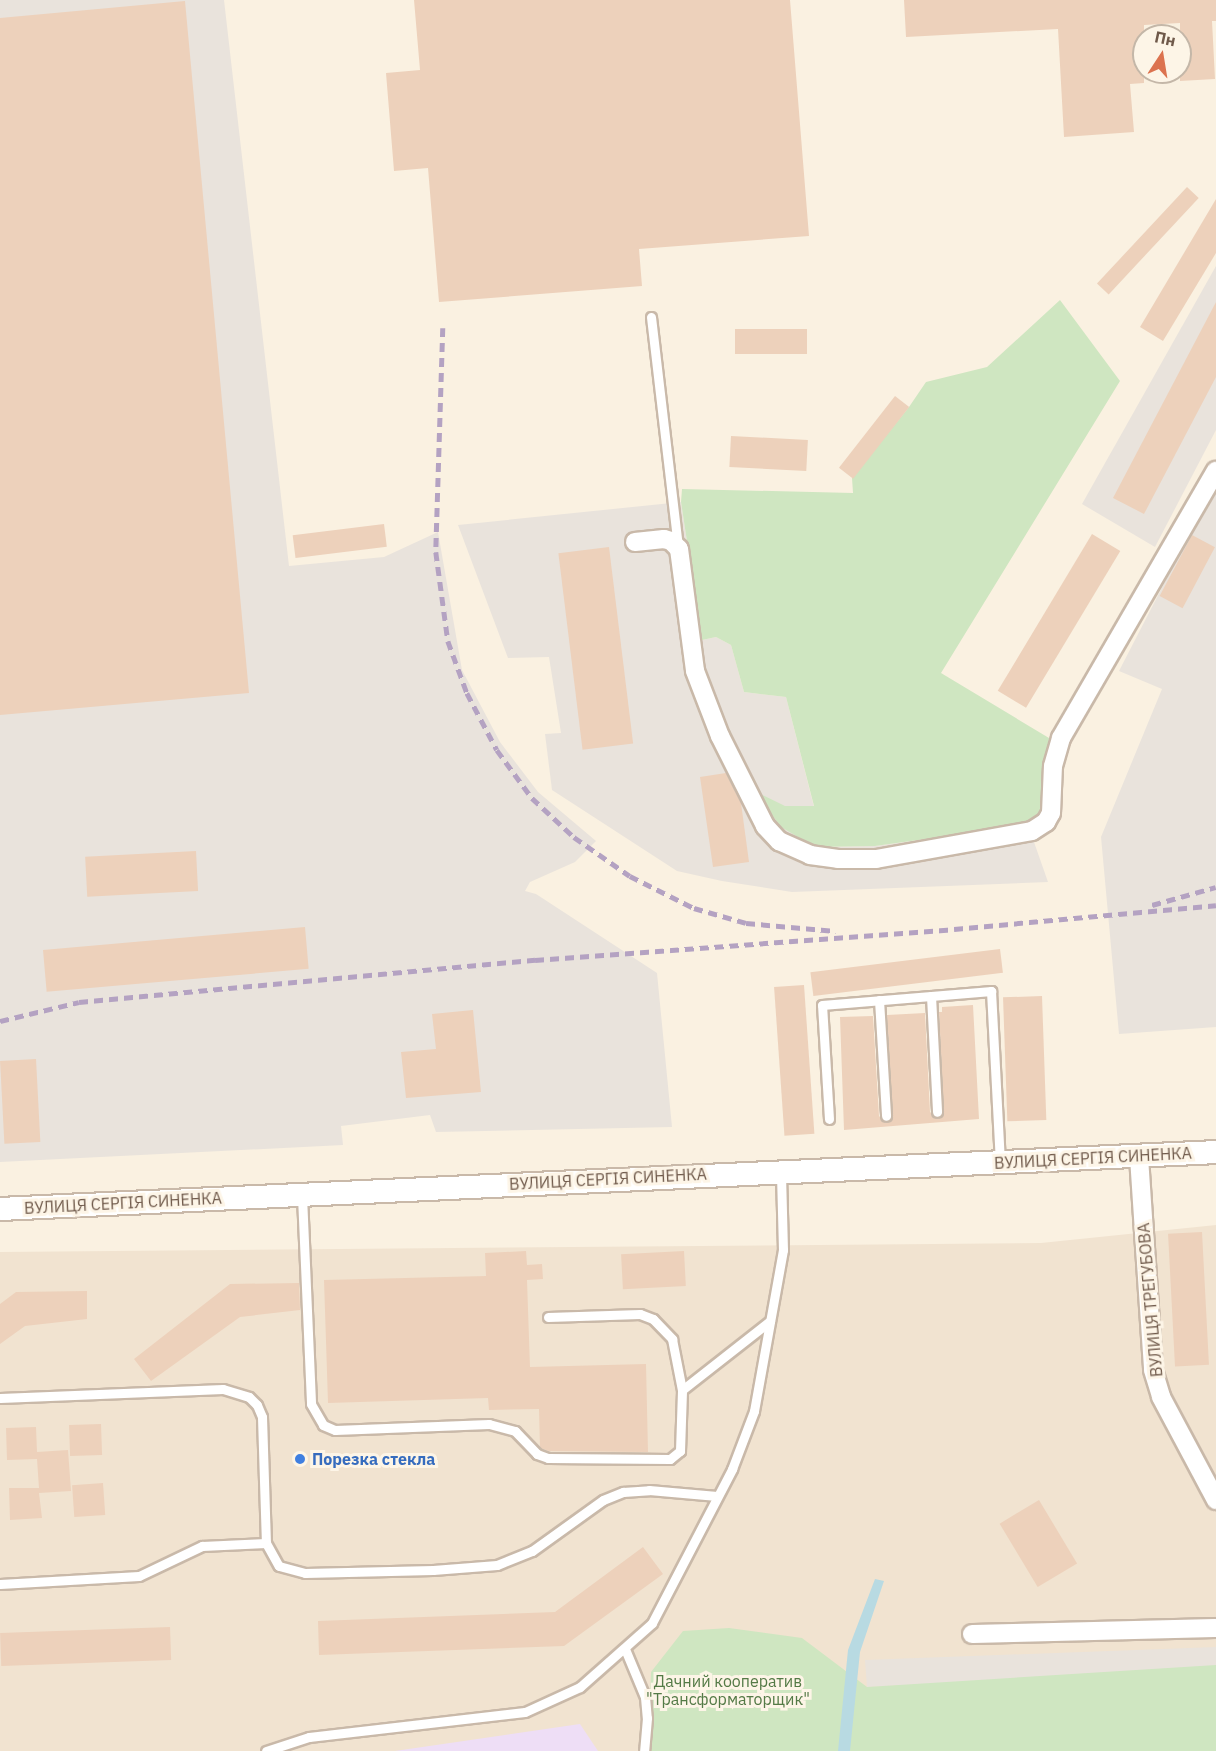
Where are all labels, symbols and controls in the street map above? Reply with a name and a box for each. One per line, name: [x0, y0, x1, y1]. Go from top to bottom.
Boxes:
north arrow: [1132, 24, 1192, 84]
text: Пн: [1153, 26, 1178, 50]
street label: ВУЛИЦЯ СЕРГІЯ СИНЕНКА: [994, 1143, 1192, 1173]
street label: ВУЛИЦЯ СЕРГІЯ СИНЕНКА: [509, 1164, 707, 1194]
street label: ВУЛИЦЯ СЕРГІЯ СИНЕНКА: [24, 1188, 222, 1218]
street label: ВУЛИЦЯ ТРЕГУБОВА: [1134, 1222, 1166, 1378]
place label: Порезка стекла: [312, 1449, 435, 1469]
marker: Порезка стекла: [293, 1452, 307, 1466]
park label: Дачний кооператив "Трансформаторщик": [646, 1671, 810, 1709]

